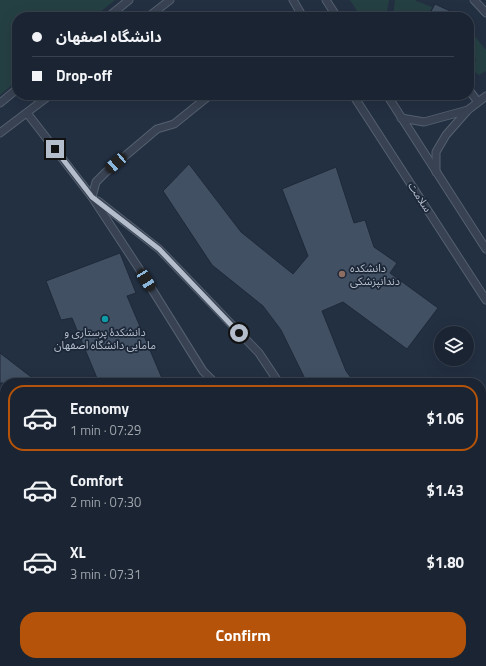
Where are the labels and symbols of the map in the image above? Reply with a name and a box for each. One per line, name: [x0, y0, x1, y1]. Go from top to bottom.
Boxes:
route end: [46, 140, 64, 158]
car: [103, 151, 129, 175]
street label: سلامت: [404, 179, 436, 216]
place label: دانشکده دندانپزشکی: [350, 260, 400, 289]
car: [135, 267, 157, 293]
marker: دانشکده دندانپزشکی: [337, 269, 347, 279]
marker: دانشکدهٔ پرستاری و مامایی دانشگاه اصفهان: [100, 314, 110, 324]
place label: دانشکدهٔ پرستاری و مامایی دانشگاه اصفهان: [54, 324, 156, 353]
route start: [230, 324, 248, 342]

